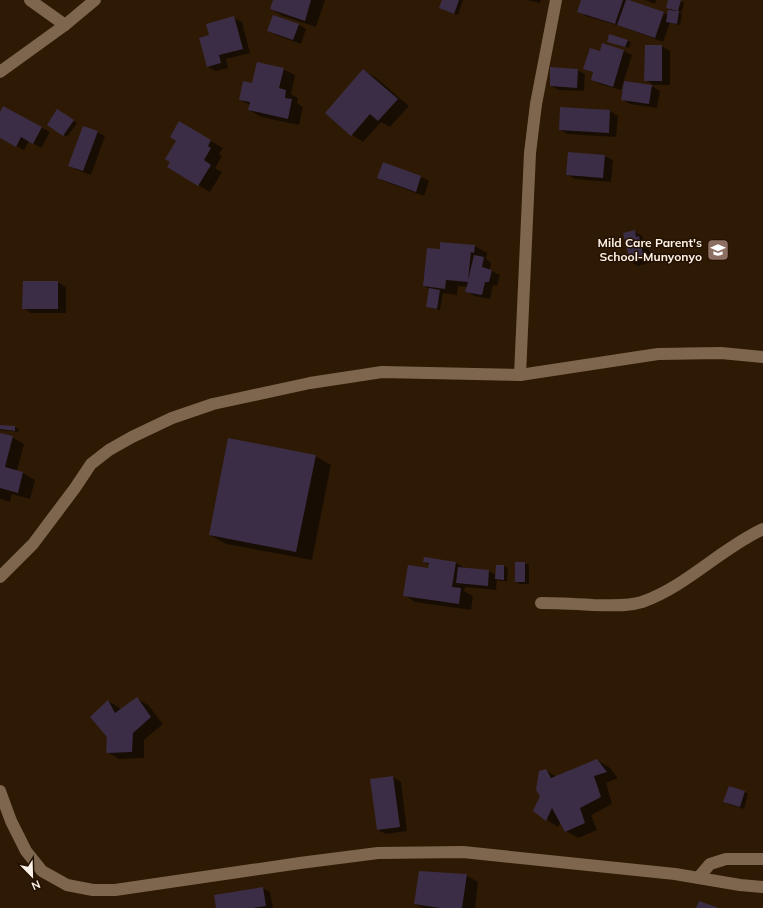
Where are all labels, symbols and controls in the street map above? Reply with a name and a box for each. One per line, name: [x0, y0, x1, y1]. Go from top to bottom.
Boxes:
place label: Mild Care Parent's School-Munyonyo: [598, 235, 702, 264]
school or university icon: Mild Care Parent's School-Munyonyo: [705, 237, 731, 263]
north arrow: [12, 856, 52, 896]
text: N: [29, 877, 42, 893]

